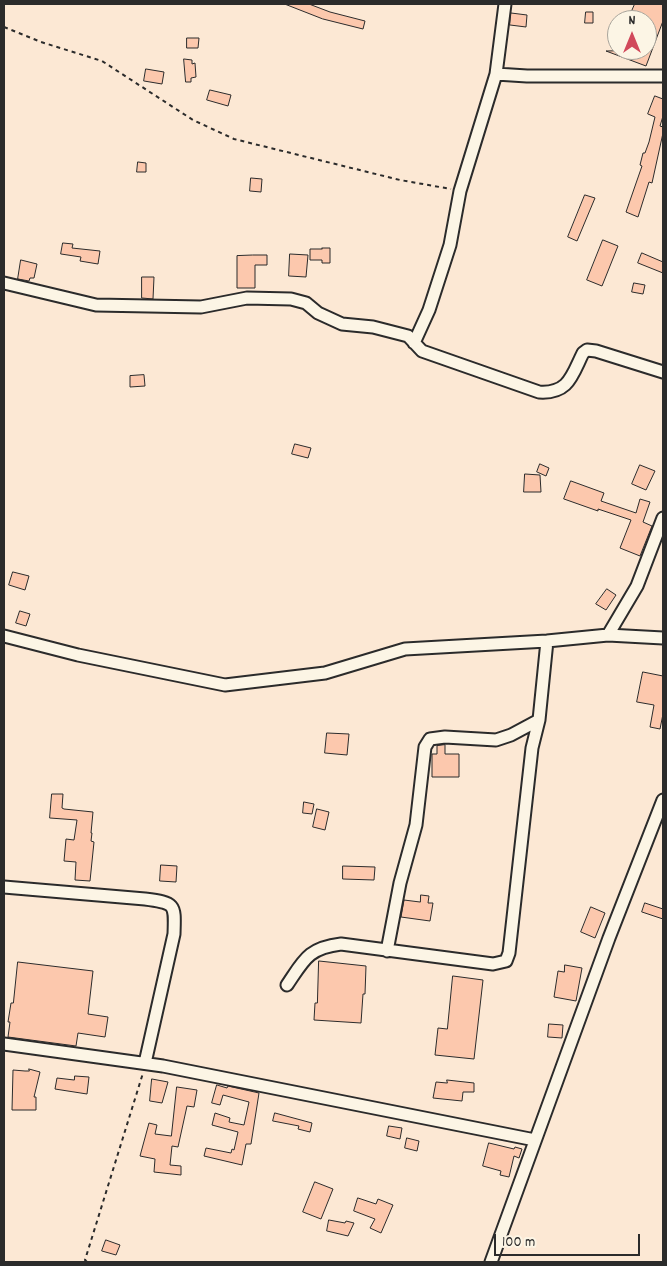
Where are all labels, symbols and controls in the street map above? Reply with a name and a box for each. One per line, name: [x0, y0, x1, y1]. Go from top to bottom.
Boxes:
north arrow: [607, 10, 657, 60]
text: N: [629, 11, 635, 31]
scale bar: [497, 1224, 643, 1256]
text: 100 m: [502, 1232, 535, 1254]

